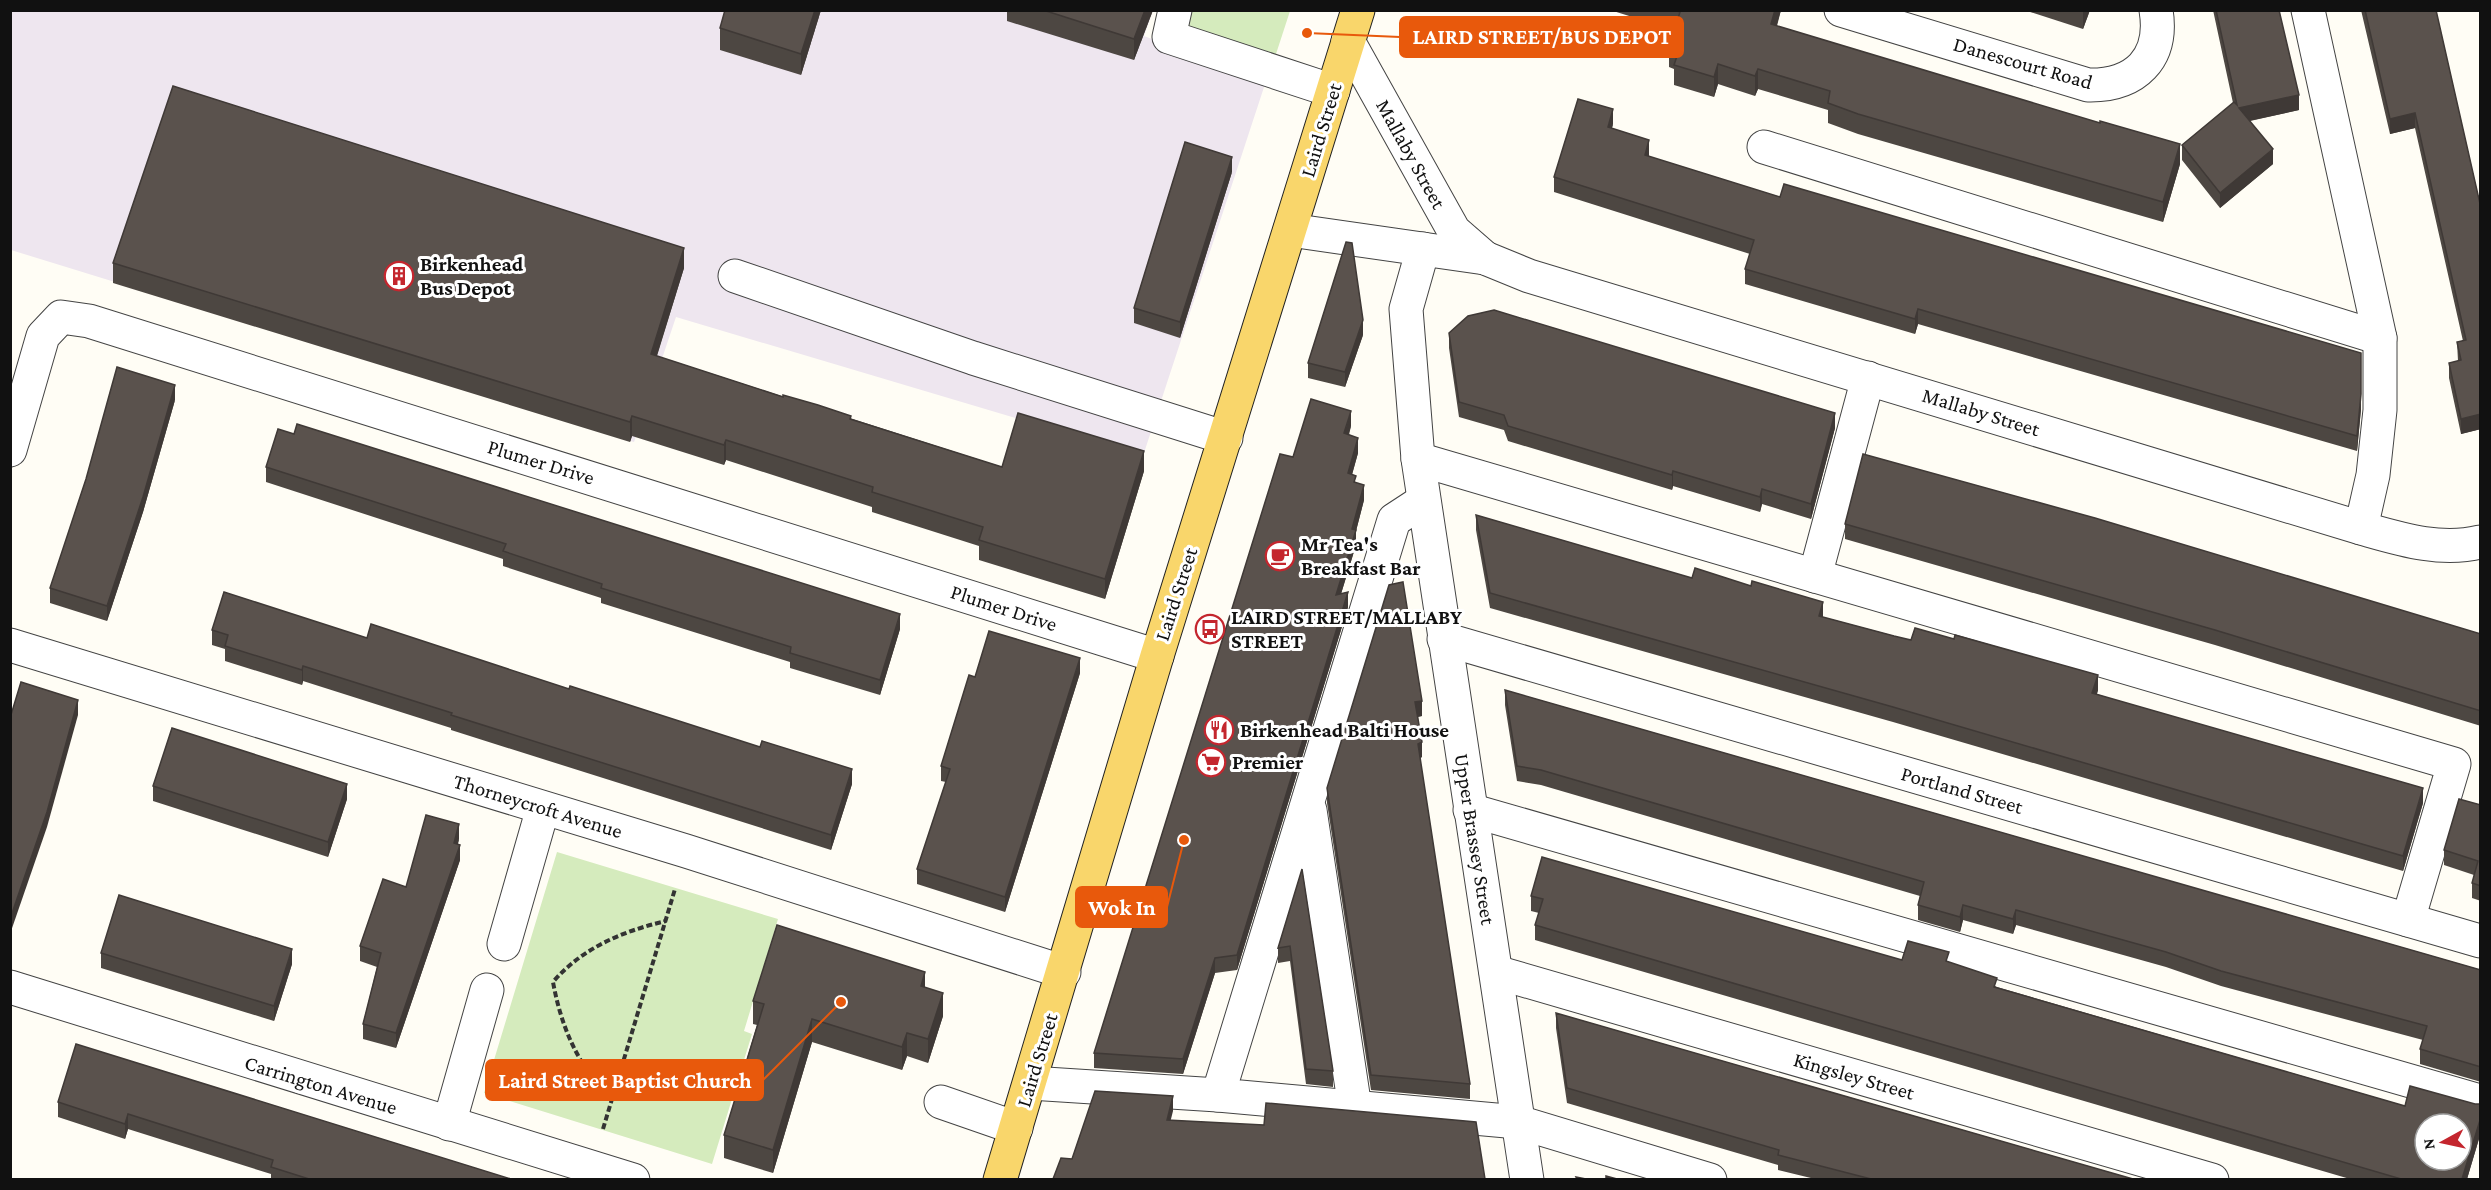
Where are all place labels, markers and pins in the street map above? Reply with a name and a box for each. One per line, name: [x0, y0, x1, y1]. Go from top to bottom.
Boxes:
callout: LAIRD STREET/BUS DEPOT: [1400, 17, 1683, 57]
place label: Birkenhead Bus Depot: [420, 252, 524, 300]
building icon: Birkenhead Bus Depot: [383, 260, 415, 292]
place label: Mr Tea's Breakfast Bar: [1301, 532, 1421, 580]
cafe icon: Mr Tea's Breakfast Bar: [1264, 540, 1296, 572]
place label: LAIRD STREET/MALLABY STREET: [1231, 605, 1462, 653]
bus stop icon: LAIRD STREET/MALLABY STREET: [1194, 613, 1226, 645]
restaurant icon: Birkenhead Balti House: [1203, 714, 1235, 746]
place label: Birkenhead Balti House: [1240, 718, 1449, 742]
supermarket icon: Premier: [1195, 746, 1227, 778]
place label: Premier: [1232, 750, 1304, 774]
callout: Wok In: [1076, 887, 1167, 927]
callout: Laird Street Baptist Church: [486, 1060, 763, 1100]

